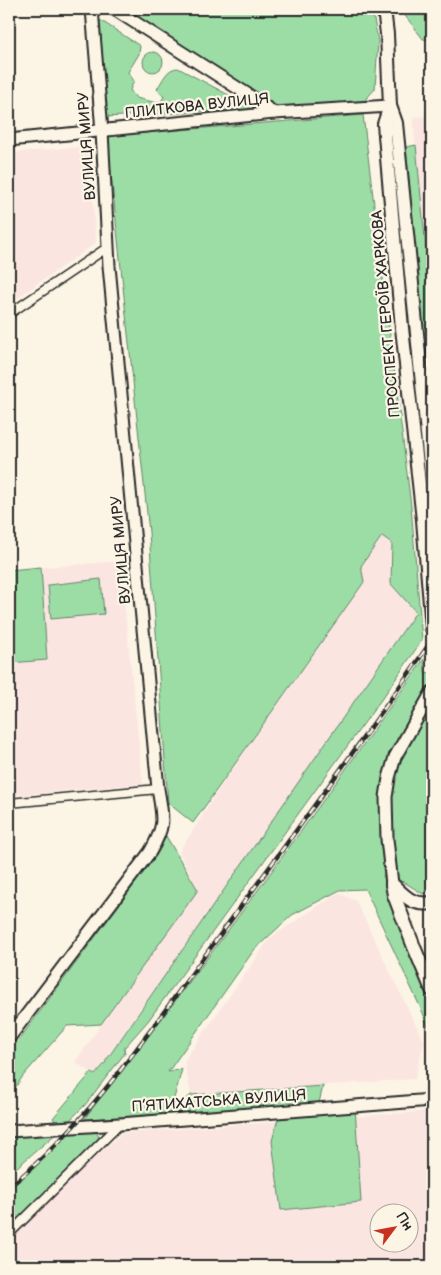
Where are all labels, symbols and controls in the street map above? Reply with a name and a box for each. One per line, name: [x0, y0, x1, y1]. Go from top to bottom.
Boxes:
street label: ПЛИТКОВА ВУЛИЦЯ: [124, 89, 270, 123]
street label: ВУЛИЦЯ МИРУ: [74, 91, 100, 201]
street label: ПРОСПЕКТ ГЕРОЇВ ХАРКОВА: [367, 209, 405, 418]
street label: ВУЛИЦЯ МИРУ: [107, 495, 135, 605]
street label: П’ЯТИХАТСЬКА ВУЛИЦЯ: [131, 1085, 307, 1117]
north arrow: [368, 1202, 418, 1252]
text: Пн: [392, 1209, 417, 1234]

